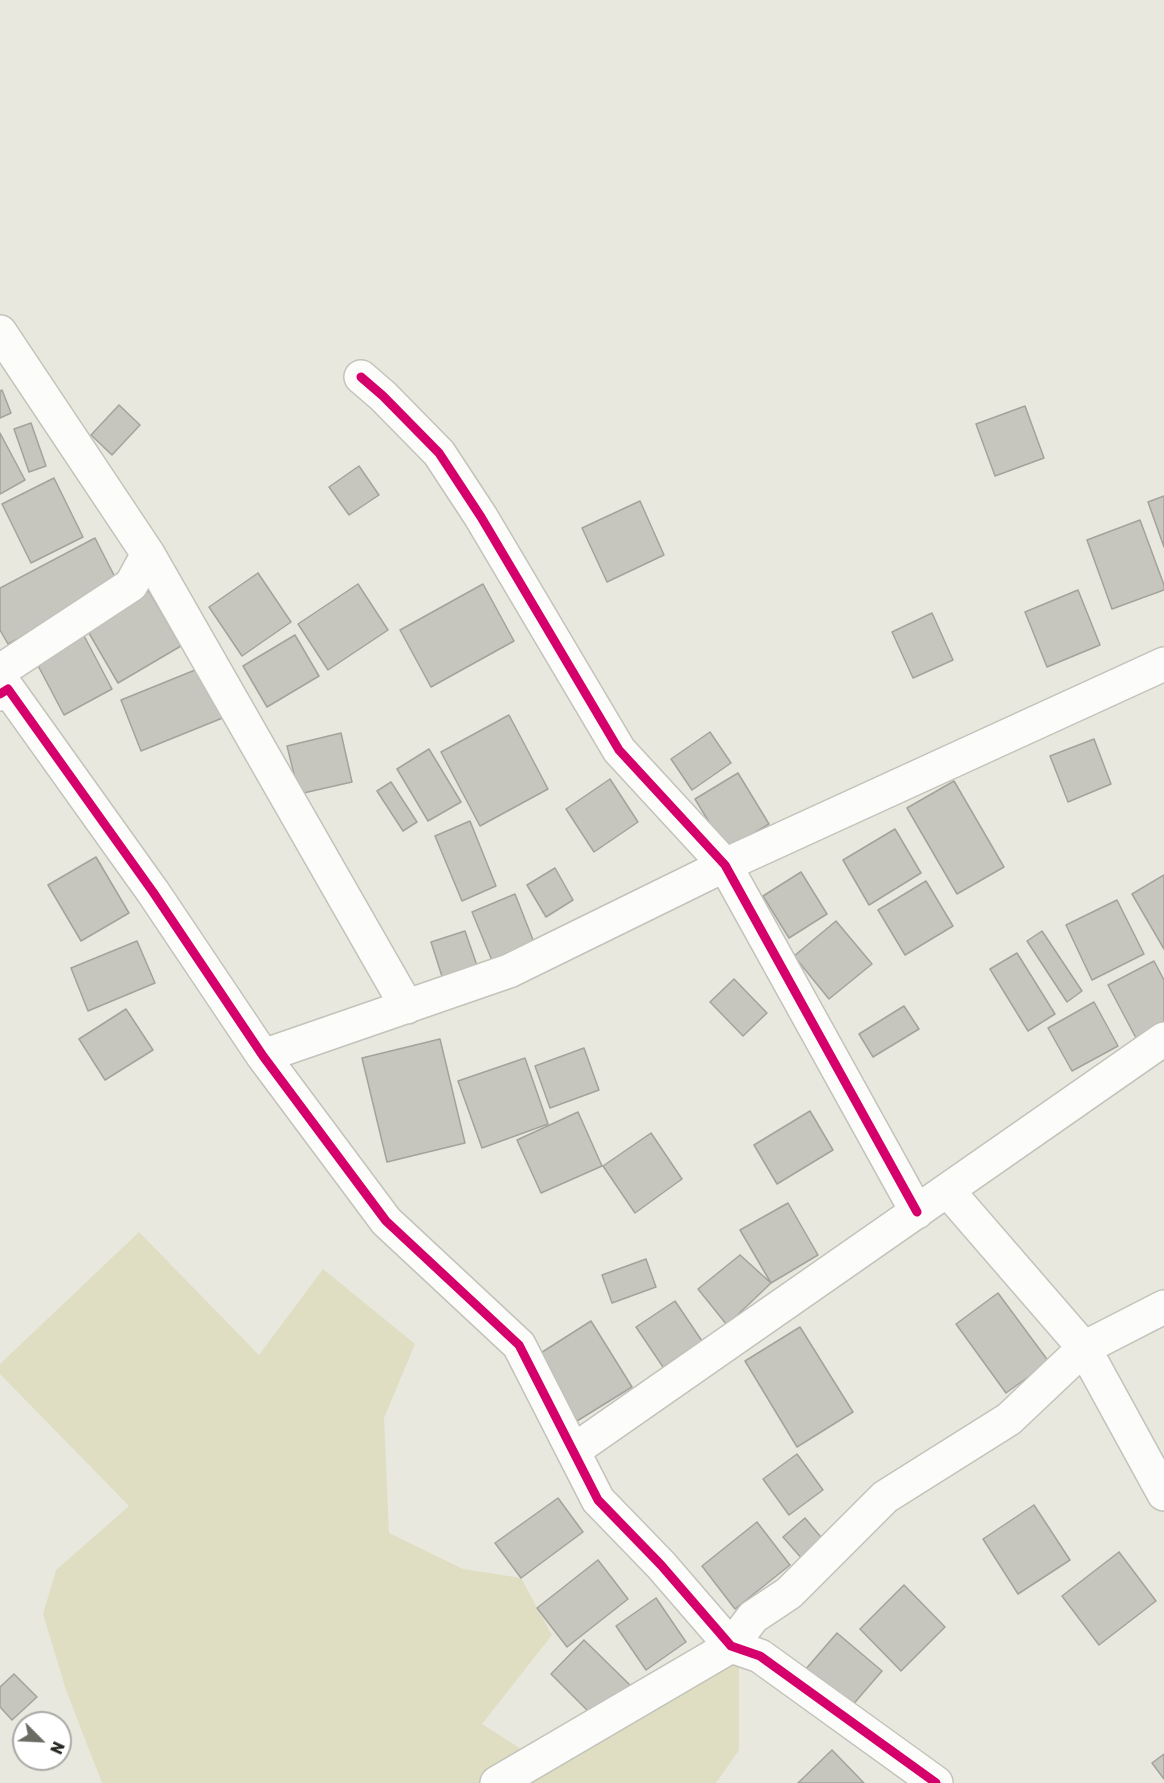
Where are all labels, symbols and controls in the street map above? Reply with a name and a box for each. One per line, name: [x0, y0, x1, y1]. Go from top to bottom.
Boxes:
north arrow: [12, 1711, 72, 1771]
text: N: [46, 1739, 68, 1757]

